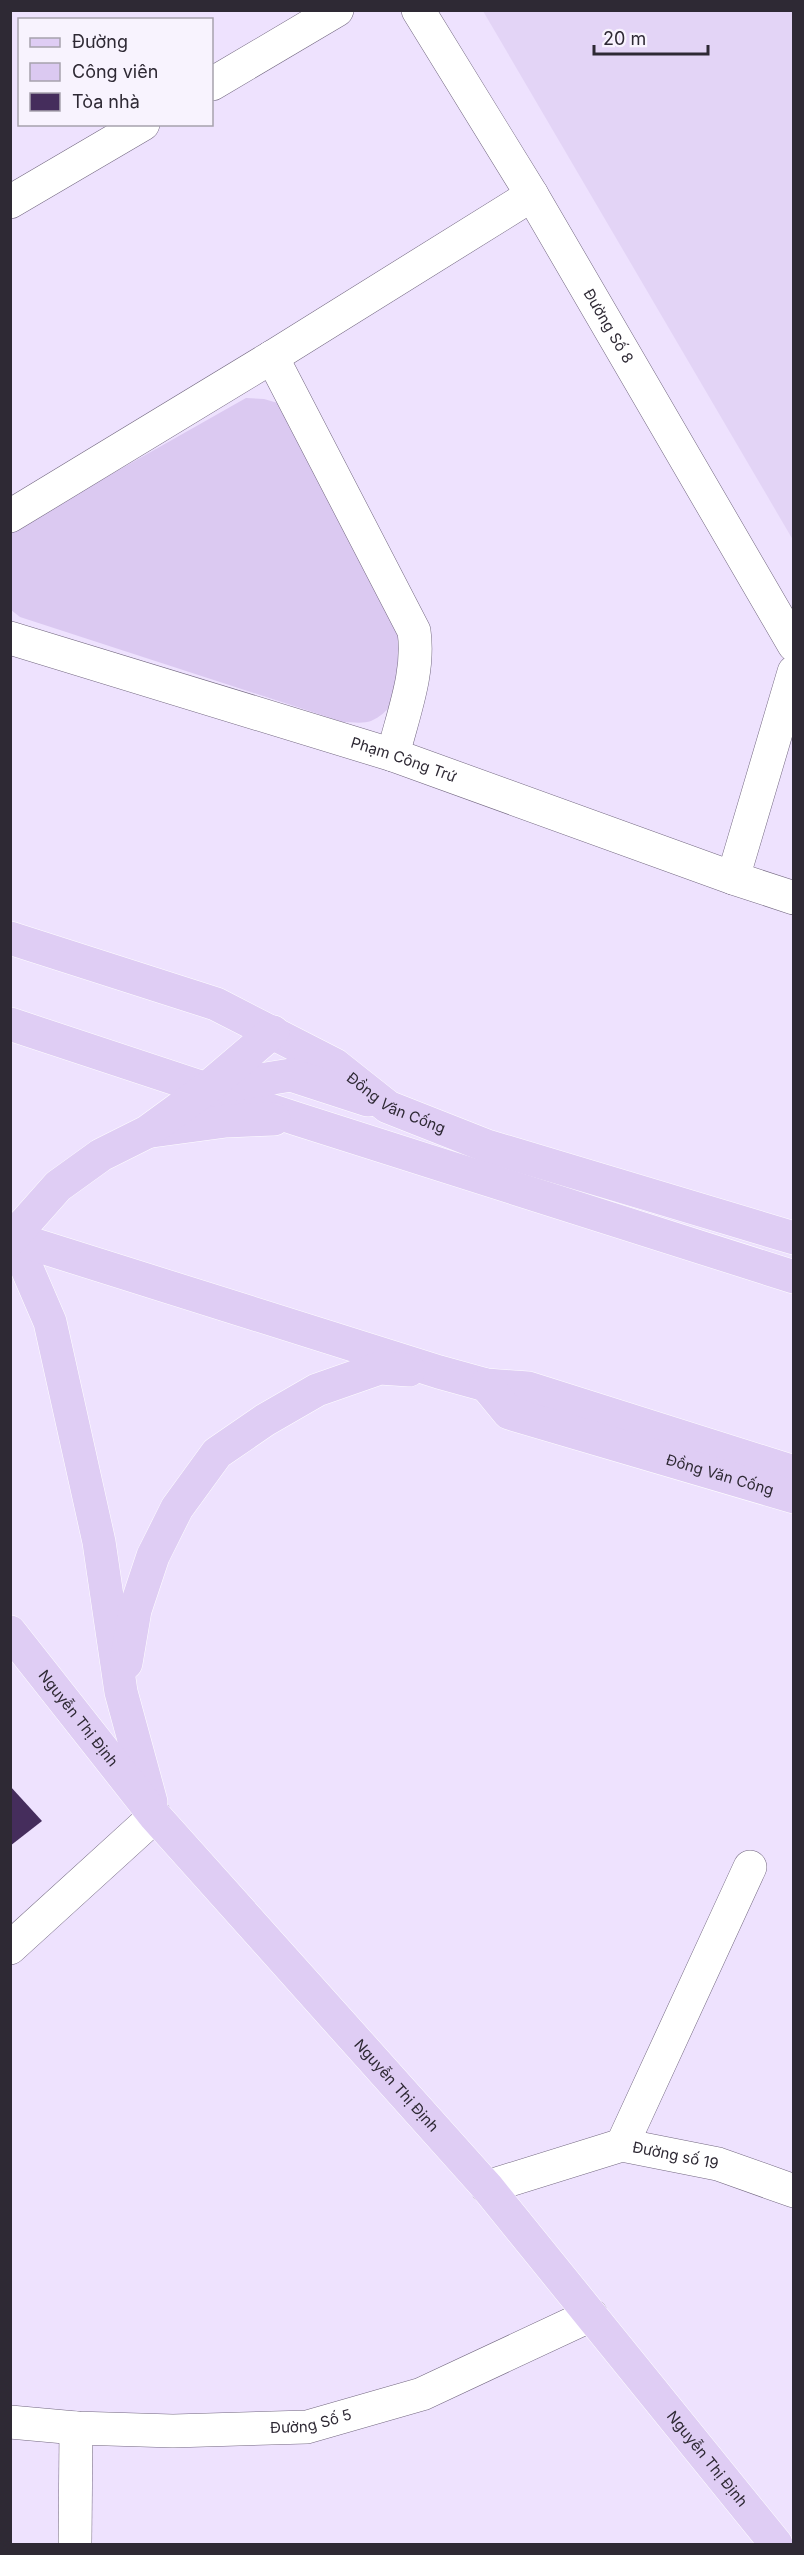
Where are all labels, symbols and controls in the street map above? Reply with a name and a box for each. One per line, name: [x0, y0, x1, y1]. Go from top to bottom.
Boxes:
legend: [18, 18, 213, 126]
scale bar: [594, 18, 708, 56]
text: 20 m: [603, 28, 646, 49]
text: Đường: [72, 31, 128, 52]
text: Công viên: [72, 61, 158, 82]
text: Tòa nhà: [72, 91, 140, 112]
street label: Đường Số 8: [580, 285, 638, 366]
street label: Phạm Công Trứ: [349, 733, 459, 786]
street label: Đồng Văn Cống: [343, 1068, 448, 1138]
street label: Đồng Văn Cống: [664, 1450, 776, 1499]
street label: Nguyễn Thị Định: [34, 1666, 122, 1770]
street label: Nguyễn Thị Định: [350, 2035, 443, 2136]
street label: Đường số 19: [631, 2137, 720, 2173]
street label: Đường Số 5: [270, 2405, 354, 2437]
street label: Nguyễn Thị Định: [663, 2407, 752, 2510]

